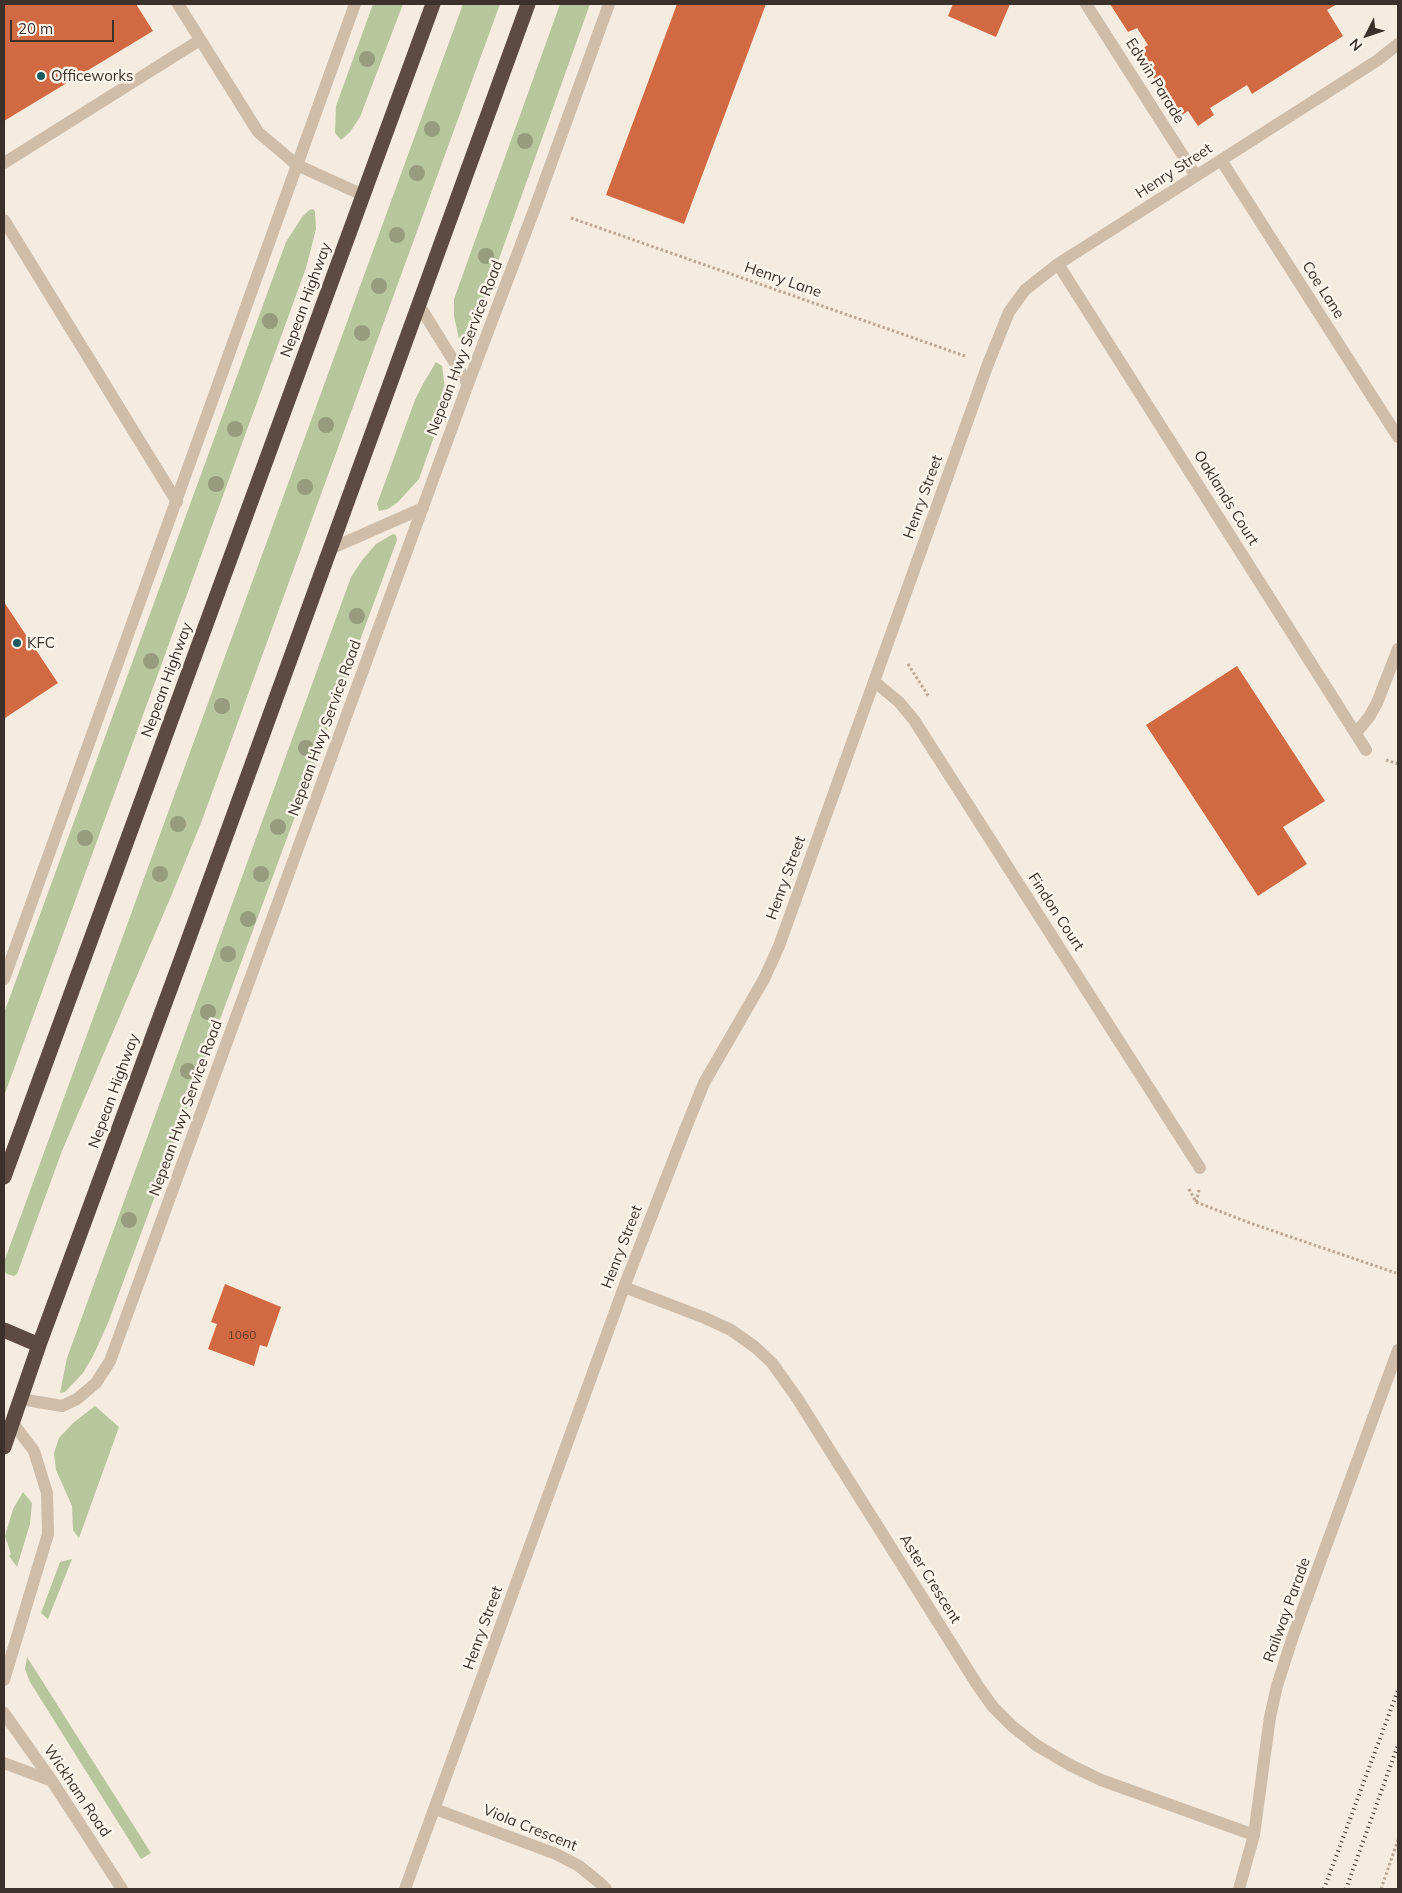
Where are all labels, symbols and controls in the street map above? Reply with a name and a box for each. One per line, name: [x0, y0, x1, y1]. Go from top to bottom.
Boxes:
scale bar: [12, 10, 116, 42]
north arrow: [1342, 10, 1392, 60]
text: 20 m: [18, 19, 53, 38]
street label: Edwin Parade: [1122, 35, 1188, 127]
text: N: [1345, 35, 1366, 55]
place label: Officeworks: [51, 67, 133, 85]
marker: Officeworks: [35, 70, 47, 82]
street label: Henry Street: [1132, 140, 1216, 202]
street label: Nepean Highway: [277, 240, 335, 360]
street label: Nepean Hwy Service Road: [423, 258, 507, 438]
street label: Henry Lane: [742, 258, 824, 302]
street label: Coe Lane: [1298, 258, 1348, 322]
street label: Oaklands Court: [1190, 447, 1262, 549]
street label: Henry Street: [900, 453, 946, 541]
street label: Nepean Highway: [138, 620, 196, 740]
place label: KFC: [27, 634, 55, 652]
marker: KFC: [11, 637, 23, 649]
street label: Nepean Hwy Service Road: [285, 638, 365, 818]
street label: Henry Street: [763, 834, 809, 922]
street label: Findon Court: [1024, 870, 1088, 954]
street label: Nepean Hwy Service Road: [146, 1018, 226, 1198]
street label: Nepean Highway: [85, 1031, 143, 1151]
street label: Henry Street: [598, 1203, 646, 1291]
house number: 1060: [228, 1328, 256, 1342]
street label: Aster Crescent: [895, 1531, 965, 1627]
street label: Railway Parade: [1260, 1555, 1314, 1665]
street label: Henry Street: [460, 1584, 506, 1672]
street label: Wickham Road: [40, 1742, 114, 1840]
street label: Viola Crescent: [480, 1801, 580, 1855]

